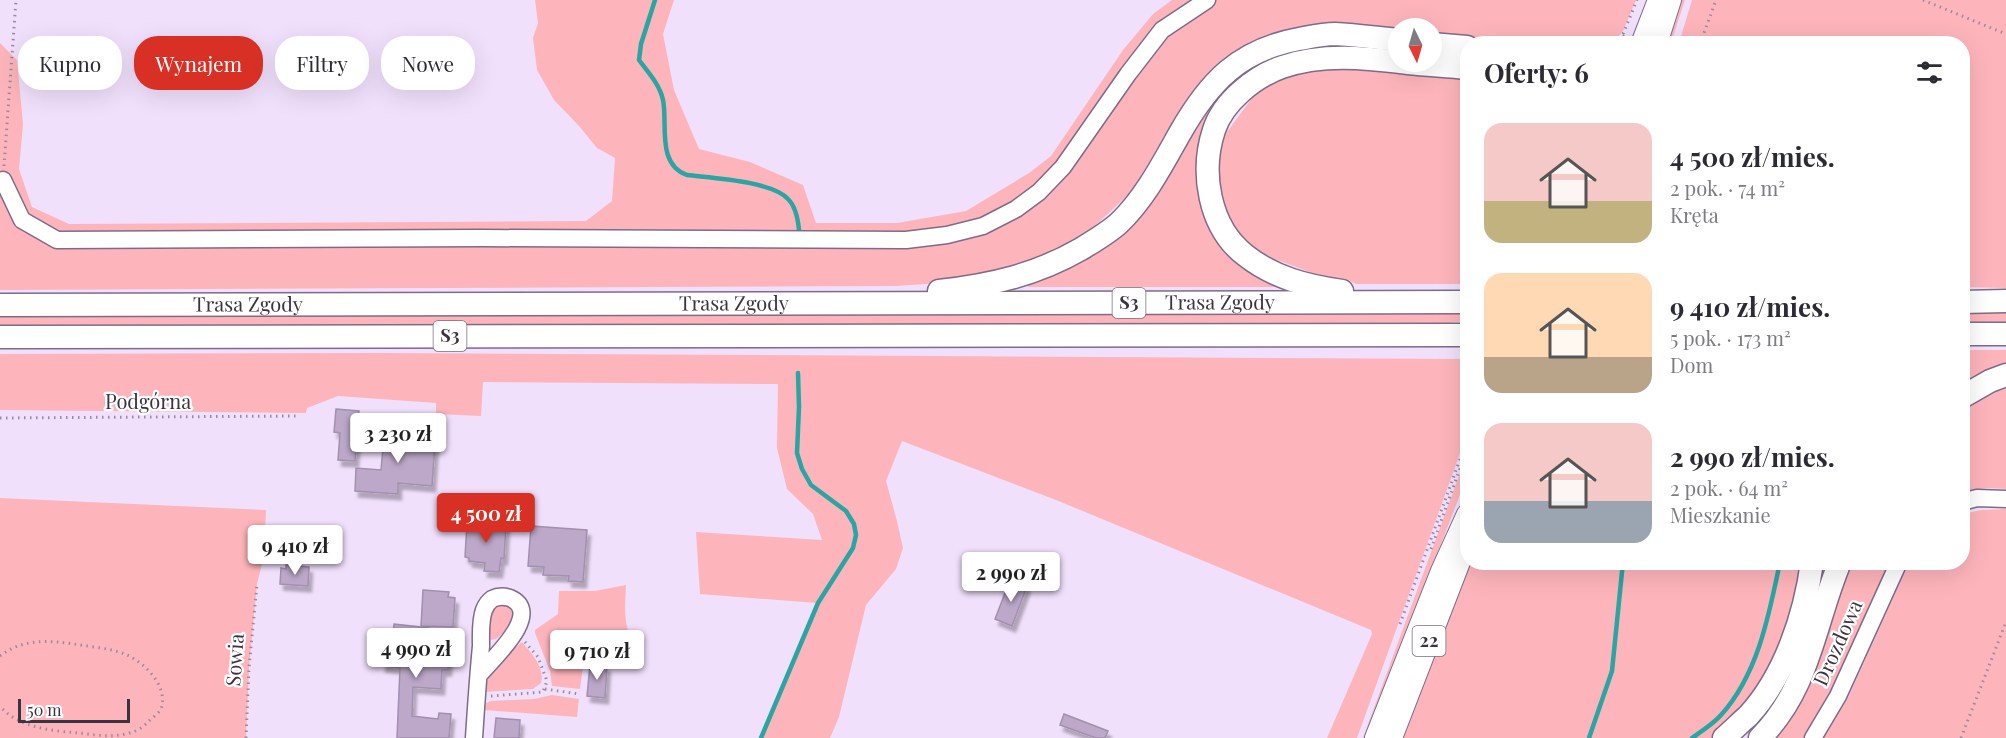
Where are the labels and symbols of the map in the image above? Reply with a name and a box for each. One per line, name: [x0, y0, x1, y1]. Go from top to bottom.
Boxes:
north arrow: [1388, 18, 1442, 72]
street label: Trasa Zgody: [1165, 287, 1275, 315]
street label: Trasa Zgody: [679, 288, 789, 316]
road number: S3: [1112, 288, 1146, 318]
street label: Trasa Zgody: [193, 289, 303, 317]
road number: S3: [434, 321, 466, 351]
street label: Podgórna: [105, 387, 191, 414]
pin: 3 230 zł: [336, 413, 460, 464]
pin: 4 500 zł: [424, 493, 548, 544]
pin: 9 410 zł: [233, 525, 357, 576]
pin: 2 990 zł: [949, 552, 1073, 603]
street label: Drozdowa: [1806, 595, 1868, 690]
road number: 22: [1412, 626, 1446, 656]
pin: 4 990 zł: [354, 628, 478, 679]
pin: 9 710 zł: [535, 630, 659, 681]
street label: Sowia: [218, 633, 249, 687]
scale bar: [18, 696, 130, 724]

